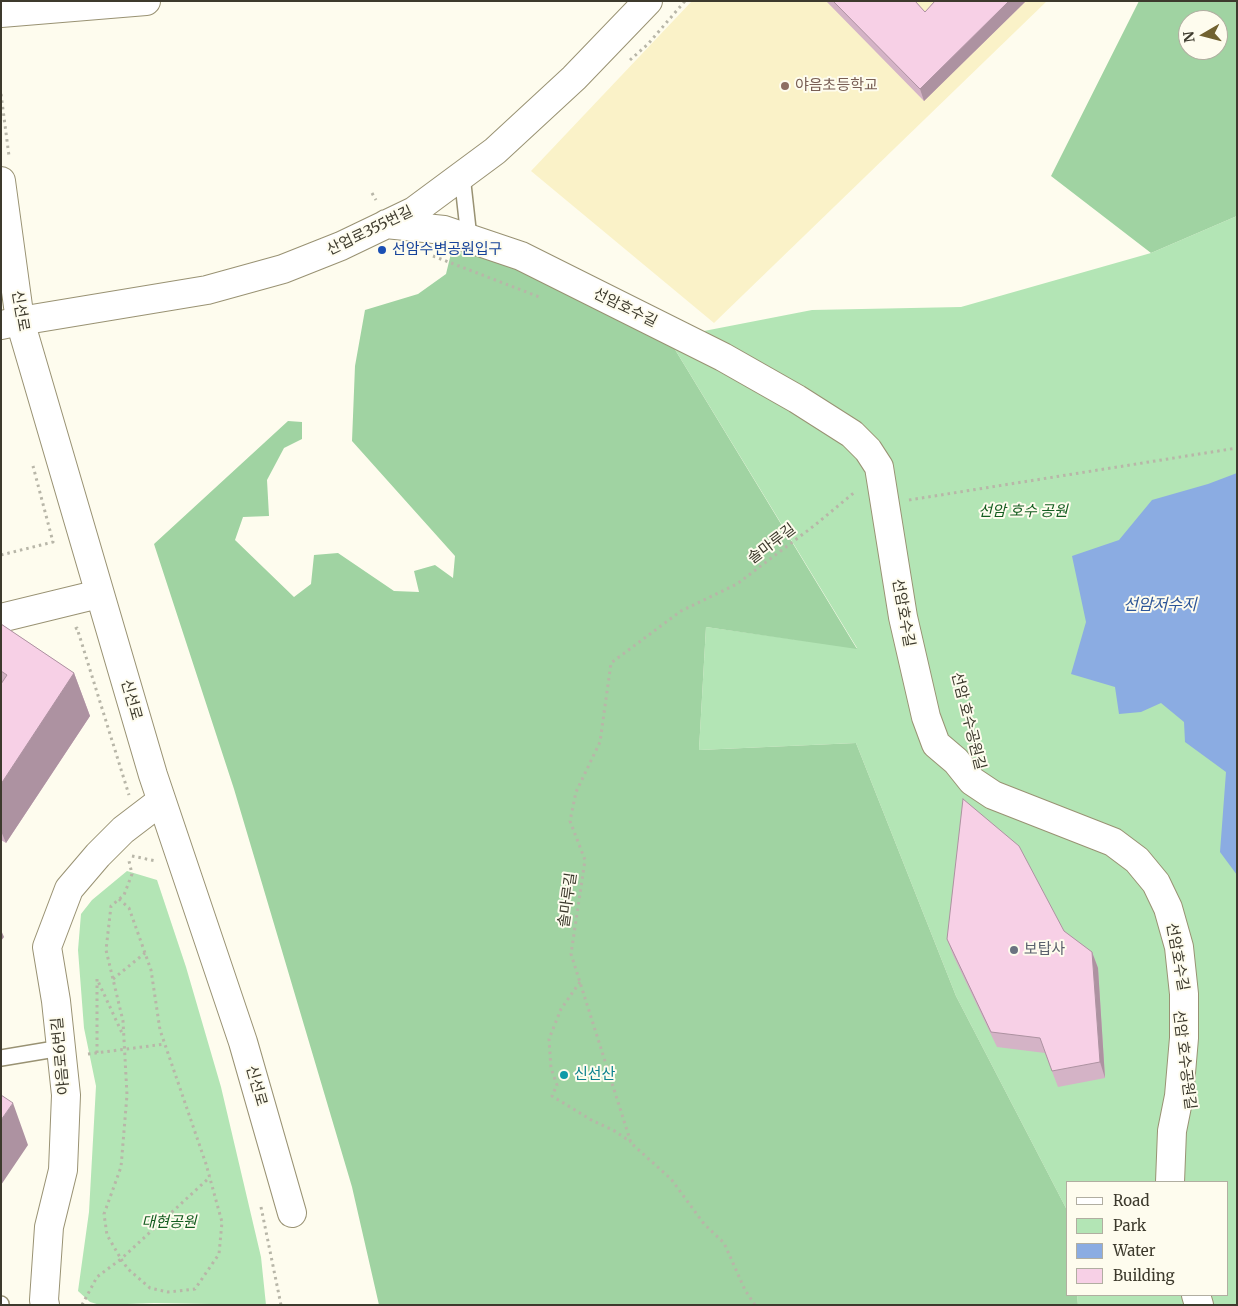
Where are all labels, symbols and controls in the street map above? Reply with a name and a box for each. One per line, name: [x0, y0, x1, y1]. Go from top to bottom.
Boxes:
north arrow: [1178, 10, 1228, 60]
text: N: [1179, 30, 1199, 44]
place label: 야음초등학교: [795, 77, 878, 95]
marker: 야음초등학교: [779, 80, 791, 92]
street label: 산업로355번길: [324, 202, 416, 260]
place label: 선암수변공원입구: [392, 241, 502, 259]
marker: 선암수변공원입구: [376, 244, 388, 256]
street label: 선암호수길: [590, 285, 660, 331]
street label: 신선로: [8, 289, 32, 333]
park label: 선암 호수 공원: [978, 503, 1068, 521]
street label: 솔마루길: [745, 520, 799, 568]
street label: 선암호수길: [888, 577, 918, 649]
water label: 선암저수지: [1123, 595, 1197, 615]
street label: 선암 호수공원길: [947, 670, 989, 772]
street label: 신선로: [117, 678, 145, 722]
street label: 솔마루길: [555, 871, 581, 929]
street label: 선암호수길: [1162, 921, 1192, 993]
place label: 보탑사: [1024, 941, 1065, 959]
marker: 보탑사: [1008, 944, 1020, 956]
street label: 선암 호수공원길: [1169, 1009, 1199, 1111]
street label: 야음로6번길: [49, 1016, 73, 1096]
street label: 신선로: [242, 1064, 270, 1108]
place label: 신선산: [574, 1066, 615, 1084]
marker: 신선산: [558, 1069, 570, 1081]
legend: [1066, 1181, 1228, 1296]
text: Road: [1113, 1191, 1149, 1210]
park label: 대현공원: [141, 1214, 197, 1232]
text: Park: [1113, 1216, 1146, 1235]
text: Water: [1113, 1241, 1155, 1260]
text: Building: [1113, 1266, 1175, 1285]

